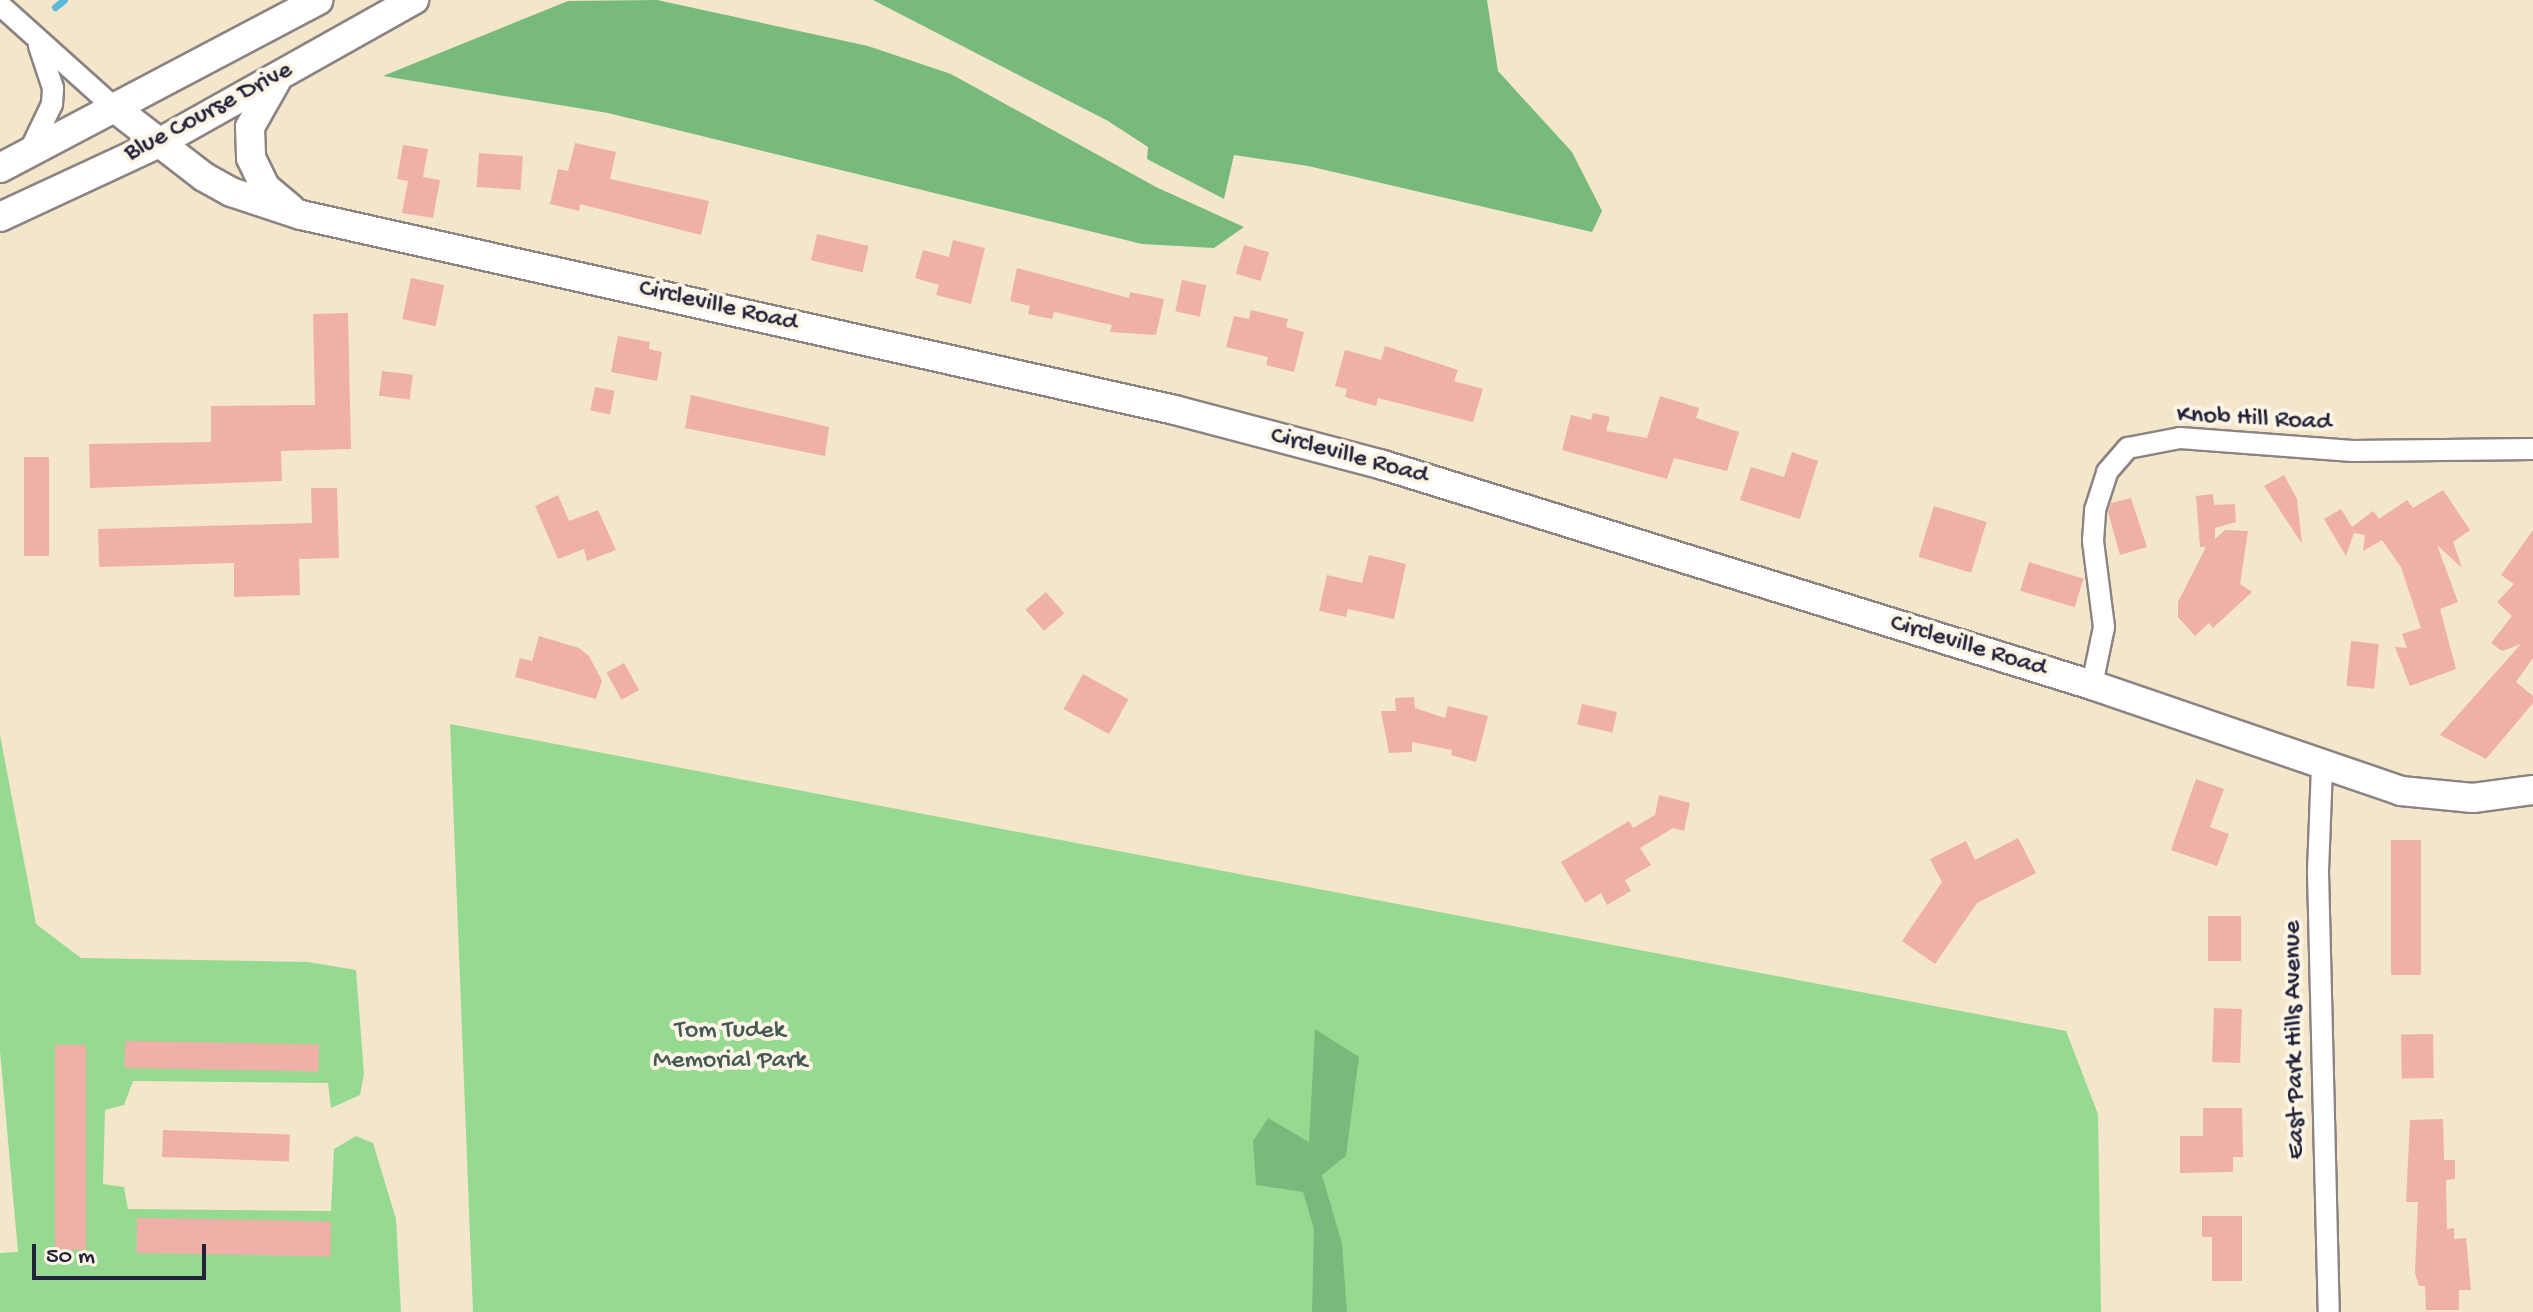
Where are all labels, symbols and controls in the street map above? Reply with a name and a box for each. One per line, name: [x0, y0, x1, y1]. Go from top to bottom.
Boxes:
street label: Blue Course Drive: [120, 56, 298, 170]
street label: Circleville Road: [636, 274, 800, 340]
street label: Knob Hill Road: [2176, 400, 2332, 440]
street label: Circleville Road: [1267, 421, 1431, 493]
street label: Circleville Road: [1886, 608, 2050, 686]
street label: East Park Hills Avenue: [2278, 920, 2314, 1160]
park label: Tom Tudek Memorial Park: [653, 1016, 807, 1078]
scale bar: [36, 1228, 210, 1278]
text: 50 m: [46, 1243, 95, 1272]

